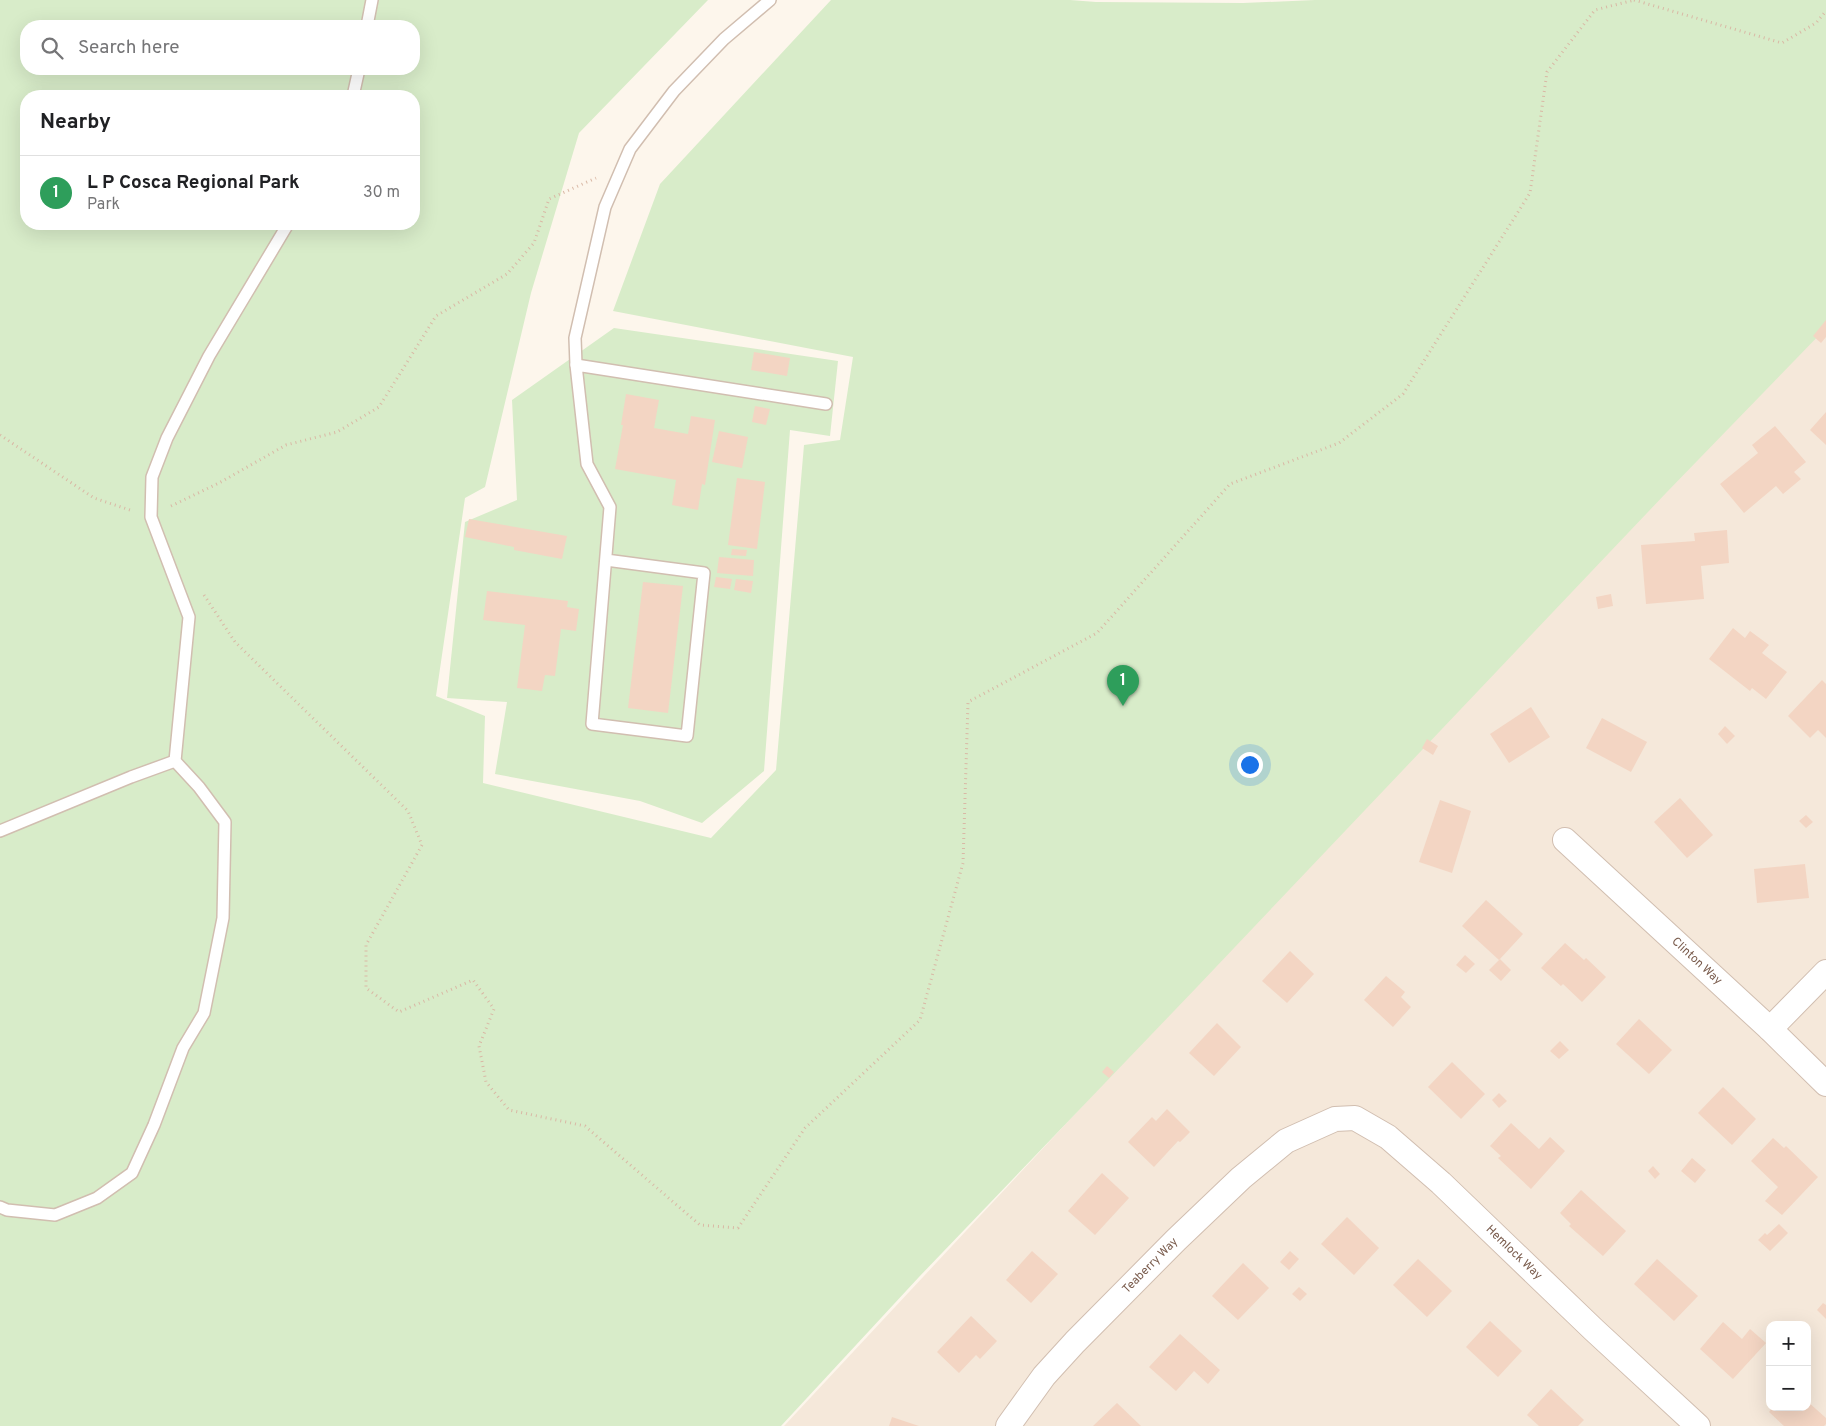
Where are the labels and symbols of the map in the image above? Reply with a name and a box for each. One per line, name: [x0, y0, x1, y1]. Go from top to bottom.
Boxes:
pin: 1: [1107, 665, 1139, 706]
your location: [1237, 752, 1263, 778]
street label: Clinton Way: [1668, 934, 1725, 989]
street label: Hemlock Way: [1482, 1222, 1545, 1284]
street label: Teaberry Way: [1119, 1234, 1182, 1297]

